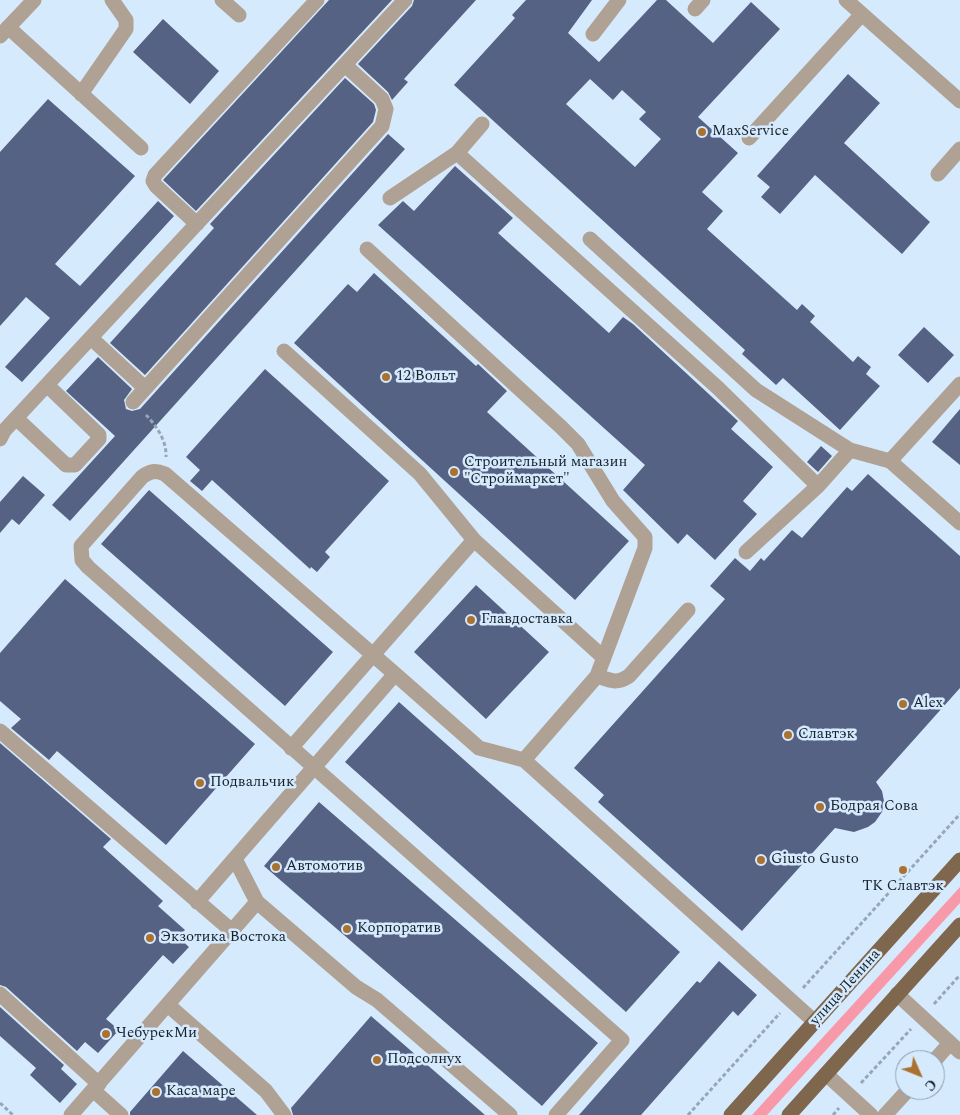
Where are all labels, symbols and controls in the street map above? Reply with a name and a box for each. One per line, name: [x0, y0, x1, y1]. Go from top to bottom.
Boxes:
place label: MaxService: [712, 123, 789, 141]
marker: MaxService: [696, 126, 708, 138]
place label: 12 Вольт: [396, 368, 456, 386]
marker: 12 Вольт: [380, 371, 392, 383]
place label: Строительный магазин "Строймаркет": [464, 454, 627, 489]
marker: Строительный магазин "Строймаркет": [448, 466, 460, 478]
place label: Главдоставка: [481, 611, 573, 629]
marker: Главдоставка: [465, 614, 477, 626]
place label: Alex: [913, 695, 943, 713]
marker: Alex: [897, 698, 909, 710]
place label: Славтэк: [798, 726, 855, 744]
marker: Славтэк: [782, 729, 794, 741]
place label: Подвальчик: [210, 774, 294, 792]
marker: Подвальчик: [194, 777, 206, 789]
place label: Бодрая Сова: [830, 798, 918, 816]
marker: Бодрая Сова: [814, 801, 826, 813]
place label: Giusto Gusto: [771, 851, 859, 869]
marker: Giusto Gusto: [755, 854, 767, 866]
place label: Автомотив: [286, 858, 363, 876]
marker: Автомотив: [270, 861, 282, 873]
marker: ТК Славтэк: [897, 864, 909, 876]
place label: ТК Славтэк: [862, 878, 944, 896]
place label: Корпоратив: [357, 920, 441, 938]
marker: Корпоратив: [341, 923, 353, 935]
place label: Экзотика Востока: [160, 929, 286, 947]
marker: Экзотика Востока: [144, 932, 156, 944]
street label: улица Ленина: [807, 946, 885, 1030]
place label: ЧебурекМи: [116, 1025, 197, 1043]
marker: ЧебурекМи: [100, 1028, 112, 1040]
north arrow: [895, 1050, 945, 1100]
place label: Подсолнух: [387, 1051, 462, 1069]
marker: Подсолнух: [371, 1054, 383, 1066]
text: С: [919, 1074, 941, 1096]
place label: Каса маре: [166, 1083, 236, 1101]
marker: Каса маре: [150, 1086, 162, 1098]

